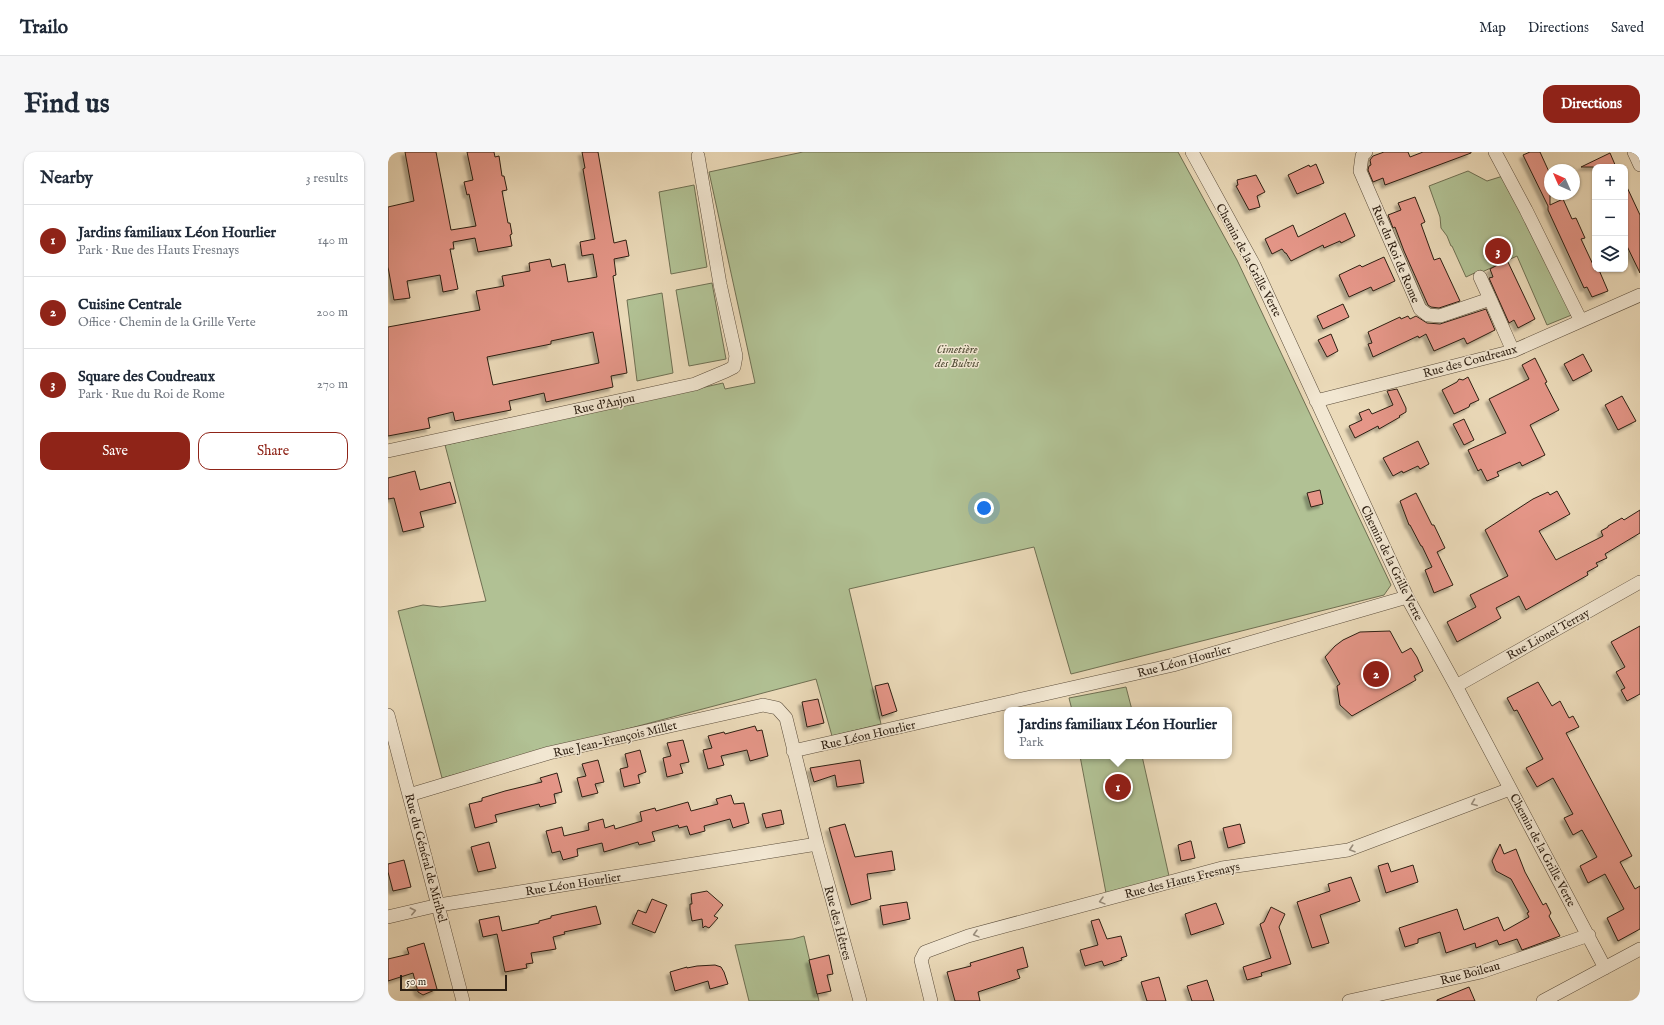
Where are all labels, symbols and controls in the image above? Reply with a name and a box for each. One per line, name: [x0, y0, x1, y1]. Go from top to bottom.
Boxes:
text: Trailo: [20, 16, 68, 40]
text: Map: [1479, 19, 1506, 37]
text: Directions: [1528, 19, 1589, 37]
text: Saved: [1611, 19, 1644, 37]
button: Directions: [1543, 85, 1640, 123]
text: Find us: [24, 87, 110, 122]
north arrow: [1544, 164, 1580, 200]
map controls: [1592, 164, 1628, 272]
button: +: [1592, 164, 1628, 200]
text: Nearby: [40, 168, 93, 189]
text: 3 results: [306, 170, 348, 187]
button: −: [1592, 200, 1628, 236]
street label: Chemin de la Grille Verte: [1212, 201, 1285, 320]
street label: Rue du Roi de Rome: [1368, 203, 1423, 306]
text: Jardins familiaux Léon Hourlier: [78, 223, 276, 242]
text: 1: [51, 232, 55, 249]
text: 140 m: [318, 232, 348, 249]
pin: 3: [1485, 236, 1511, 266]
button: layers: [1592, 236, 1628, 272]
text: Park · Rue des Hauts Fresnays: [78, 242, 239, 259]
text: Cuisine Centrale: [78, 295, 182, 314]
text: 2: [50, 304, 56, 321]
text: 200 m: [316, 304, 348, 321]
text: Office · Chemin de la Grille Verte: [78, 314, 256, 331]
park label: Cimetière des Bulvis: [934, 342, 979, 371]
street label: Rue des Coudreaux: [1421, 342, 1519, 381]
text: Square des Coudreaux: [78, 367, 215, 386]
text: 3: [51, 376, 55, 393]
text: 270 m: [317, 376, 348, 393]
text: Park · Rue du Roi de Rome: [78, 386, 225, 403]
street label: Rue d'Anjou: [572, 391, 636, 418]
button: Save: [40, 432, 190, 470]
button: Share: [198, 432, 348, 470]
your location: [974, 498, 994, 518]
street label: Chemin de la Grille Verte: [1357, 503, 1426, 624]
street label: Rue Lionel Terray: [1504, 605, 1592, 663]
street label: Rue Léon Hourlier: [1136, 642, 1233, 681]
pin: 2: [1363, 659, 1389, 689]
popup: [1004, 707, 1232, 759]
text: Jardins familiaux Léon Hourlier: [1019, 715, 1217, 734]
street label: Rue Léon Hourlier: [819, 717, 917, 754]
street label: Rue Jean-François Millet: [552, 718, 679, 762]
text: Park: [1019, 734, 1044, 751]
pin: 1: [1105, 772, 1131, 802]
street label: Chemin de la Grille Verte: [1506, 791, 1579, 910]
street label: Rue du Général de Miribel: [401, 792, 450, 925]
one-way arrow: [1470, 798, 1477, 806]
one-way arrow: [1349, 844, 1356, 852]
street label: Rue des Hauts Fresnays: [1123, 859, 1241, 902]
street label: Rue Léon Hourlier: [524, 869, 622, 899]
street label: Rue des Hêtres: [820, 884, 855, 962]
one-way arrow: [1099, 896, 1105, 904]
one-way arrow: [410, 907, 417, 916]
one-way arrow: [973, 929, 980, 938]
street label: Rue Boileau: [1439, 958, 1502, 989]
scale bar: [400, 973, 507, 992]
text: 50 m: [406, 975, 426, 989]

